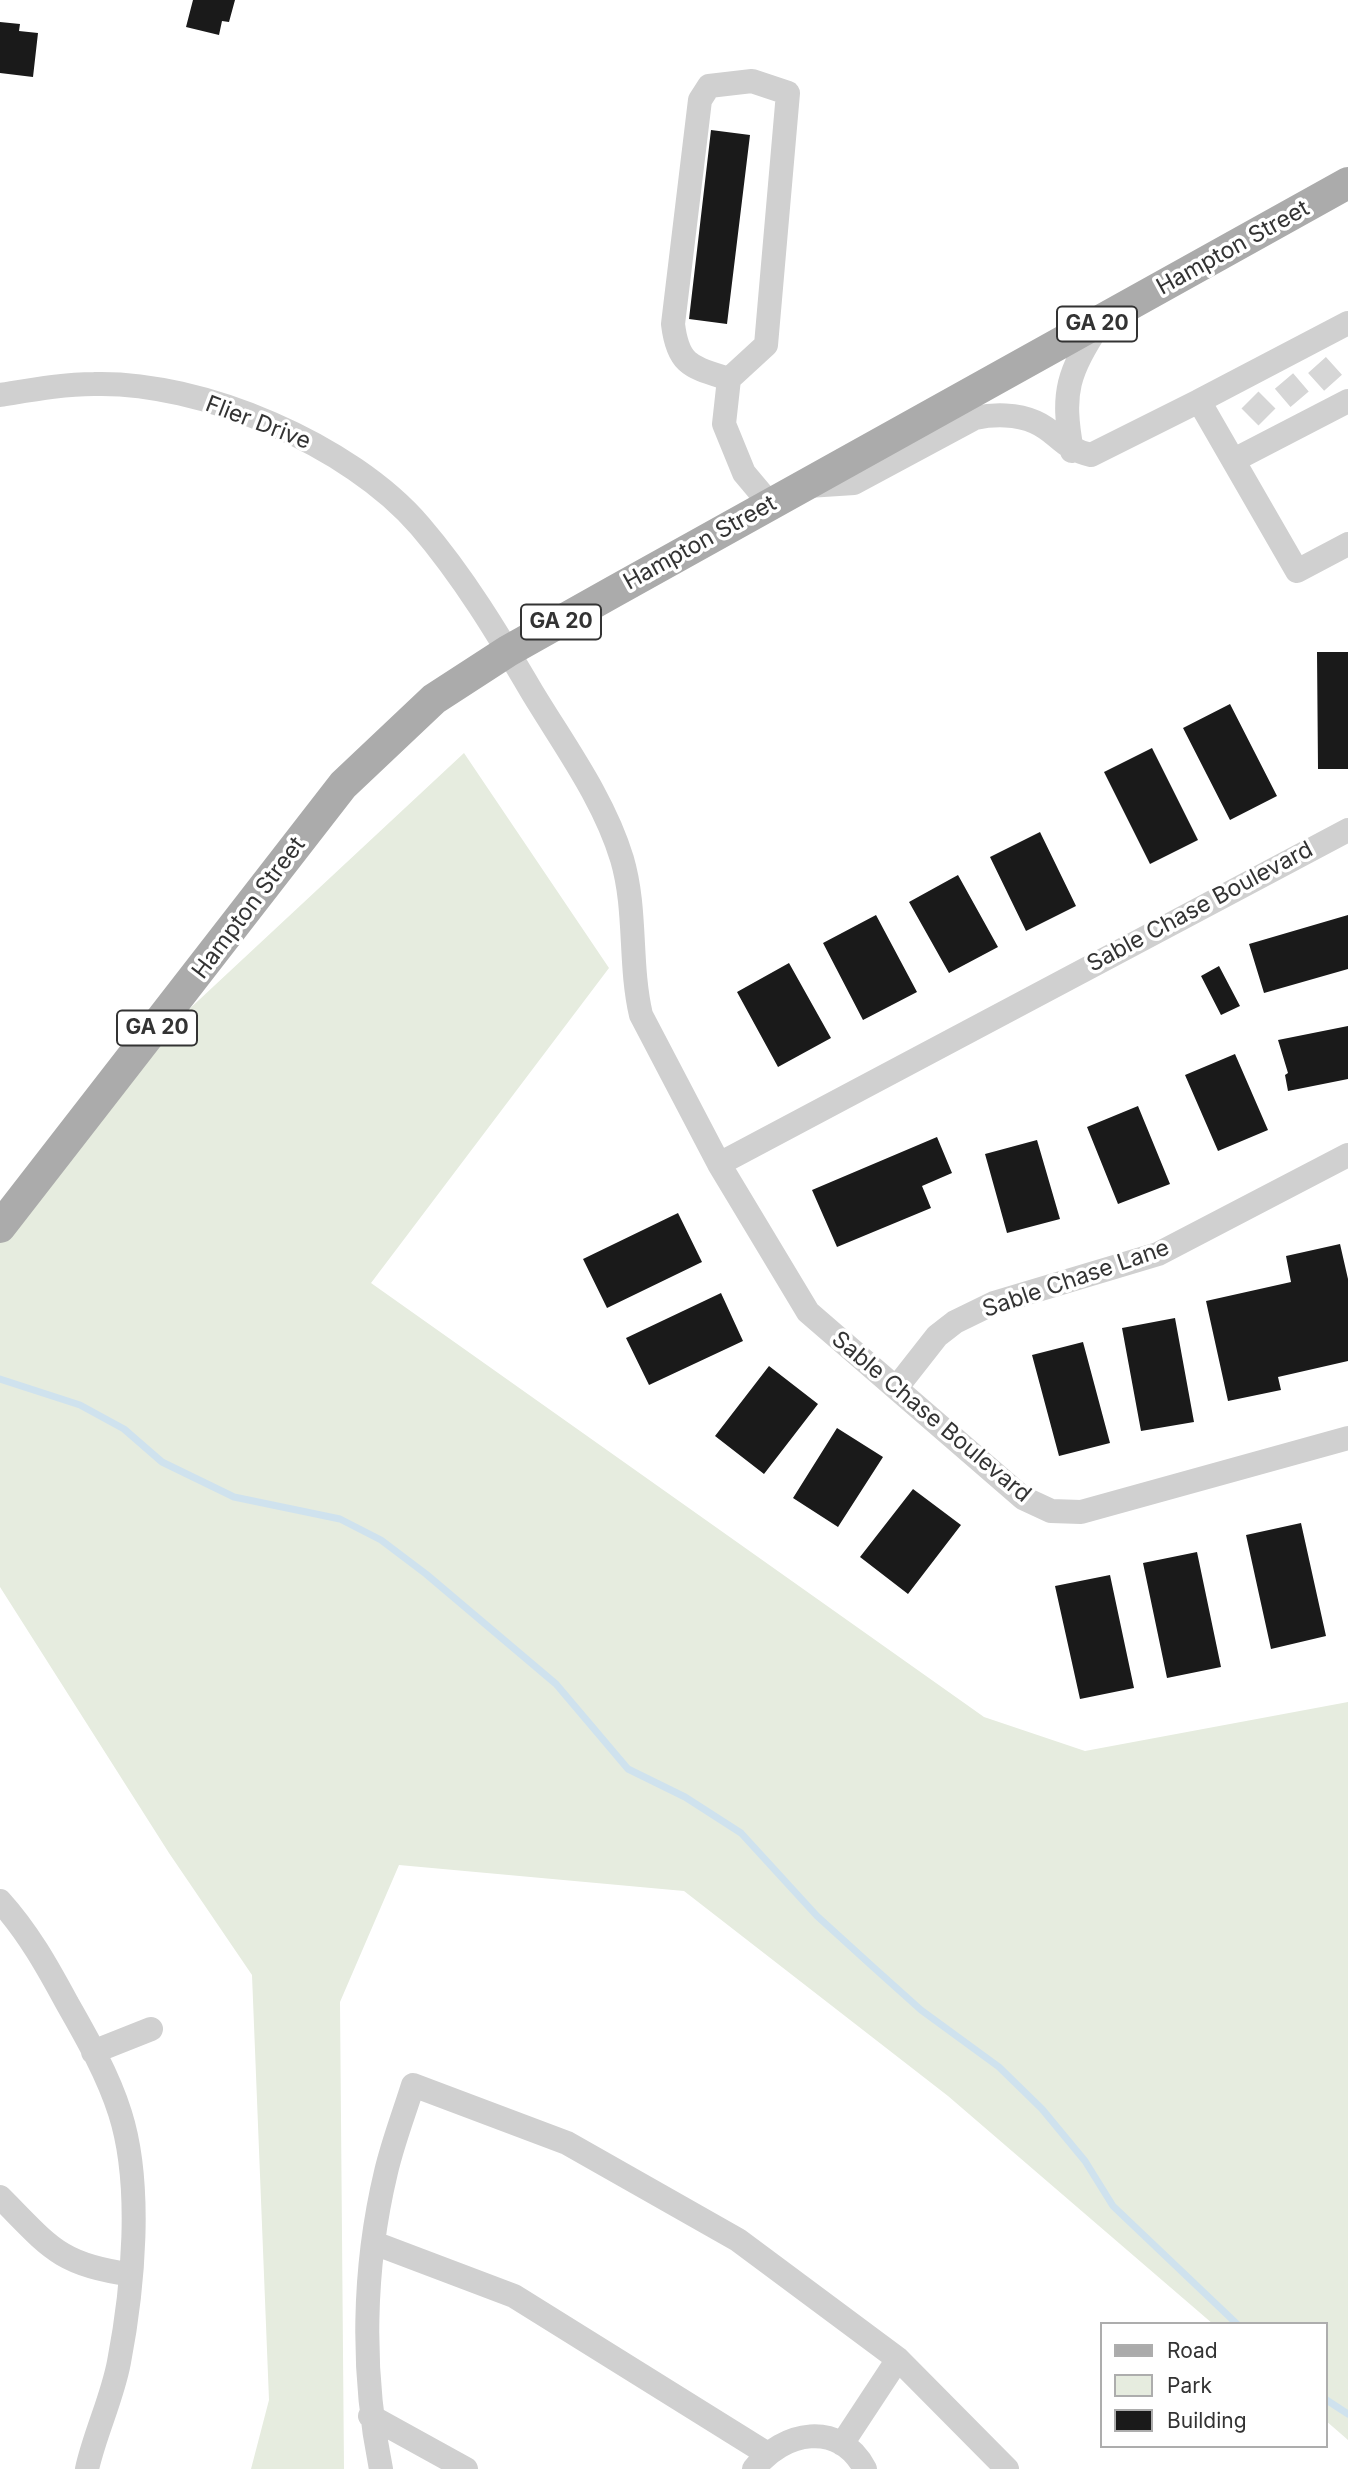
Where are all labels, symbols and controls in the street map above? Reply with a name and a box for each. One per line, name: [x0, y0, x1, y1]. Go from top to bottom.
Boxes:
street label: Hampton Street: [1152, 195, 1314, 301]
road number: GA 20: [1057, 306, 1137, 342]
street label: Flier Drive: [202, 390, 314, 456]
street label: Hampton Street: [619, 490, 781, 596]
road number: GA 20: [521, 604, 601, 640]
street label: Hampton Street: [187, 832, 311, 984]
street label: Sable Chase Boulevard: [1082, 836, 1318, 978]
road number: GA 20: [117, 1010, 197, 1046]
street label: Sable Chase Lane: [979, 1234, 1173, 1324]
street label: Sable Chase Boulevard: [826, 1326, 1036, 1508]
legend: [1100, 2322, 1327, 2448]
text: Road: [1167, 2338, 1218, 2363]
text: Park: [1167, 2373, 1212, 2398]
text: Building: [1167, 2408, 1247, 2433]

